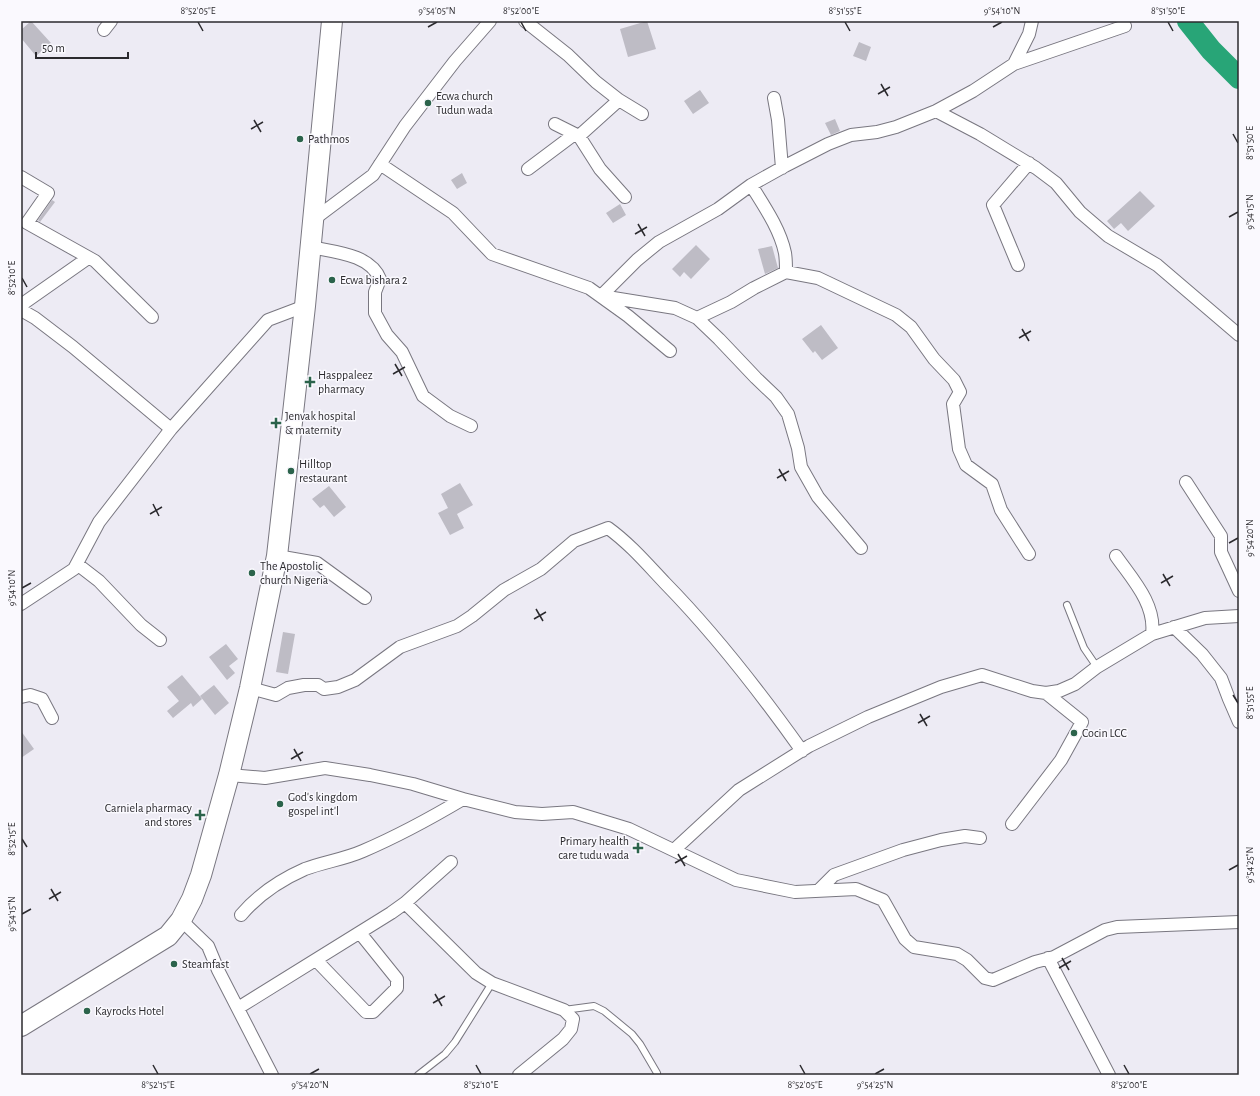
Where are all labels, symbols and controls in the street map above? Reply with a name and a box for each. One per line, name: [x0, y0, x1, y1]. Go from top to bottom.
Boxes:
text: 8°52'05"E: [180, 6, 216, 16]
text: 9°54'05"N: [418, 6, 456, 16]
text: 8°52'00"E: [503, 6, 539, 16]
text: 8°51'55"E: [829, 6, 862, 16]
text: 9°54'10"N: [984, 6, 1020, 16]
text: 8°51'50"E: [1151, 6, 1185, 16]
scale bar: [36, 34, 128, 60]
text: 50 m: [42, 42, 65, 54]
place label: Ecwa church Tudun wada: [436, 90, 493, 116]
marker: Ecwa church Tudun wada: [423, 98, 433, 108]
text: 8°51'50"E: [1245, 126, 1255, 160]
place label: Pathmos: [308, 133, 349, 145]
marker: Pathmos: [295, 134, 305, 144]
text: 9°54'15"N: [1245, 194, 1255, 230]
text: 8°52'10"E: [7, 261, 17, 295]
place label: Ecwa bishara 2: [340, 274, 408, 286]
marker: Ecwa bishara 2: [327, 275, 337, 285]
place label: Hasppaleez pharmacy: [318, 369, 373, 396]
marker: Hasppaleez pharmacy: [305, 377, 315, 387]
place label: Jenvak hospital & maternity: [285, 410, 356, 437]
marker: Jenvak hospital & maternity: [270, 417, 282, 429]
place label: Hilltop restaurant: [299, 458, 348, 484]
marker: Hilltop restaurant: [286, 466, 296, 476]
text: 9°54'20"N: [1245, 519, 1255, 557]
place label: The Apostolic church Nigeria: [260, 560, 329, 586]
marker: The Apostolic church Nigeria: [247, 568, 257, 578]
text: 9°54'10"N: [7, 570, 17, 606]
text: 8°51'55"E: [1245, 686, 1255, 719]
place label: Cocin LCC: [1082, 727, 1127, 739]
marker: Cocin LCC: [1069, 728, 1079, 738]
place label: God's kingdom gospel int'l: [288, 791, 357, 817]
marker: God's kingdom gospel int'l: [275, 799, 285, 809]
place label: Carniela pharmacy and stores: [105, 802, 192, 828]
marker: Carniela pharmacy and stores: [195, 810, 205, 820]
text: 8°52'15"E: [7, 822, 17, 856]
place label: Primary health care tudu wada: [558, 835, 629, 861]
marker: Primary health care tudu wada: [632, 842, 644, 854]
text: 9°54'25"N: [1245, 847, 1255, 883]
text: 9°54'15"N: [7, 896, 17, 932]
place label: Steamfast: [182, 958, 229, 970]
marker: Steamfast: [169, 959, 179, 969]
place label: Kayrocks Hotel: [95, 1005, 164, 1018]
marker: Kayrocks Hotel: [82, 1006, 92, 1016]
text: 8°52'15"E: [141, 1080, 175, 1090]
text: 9°54'20"N: [291, 1080, 329, 1090]
text: 8°52'10"E: [464, 1080, 498, 1090]
text: 8°52'05"E: [787, 1080, 823, 1090]
text: 9°54'25"N: [857, 1080, 893, 1090]
text: 8°52'00"E: [1111, 1080, 1147, 1090]

